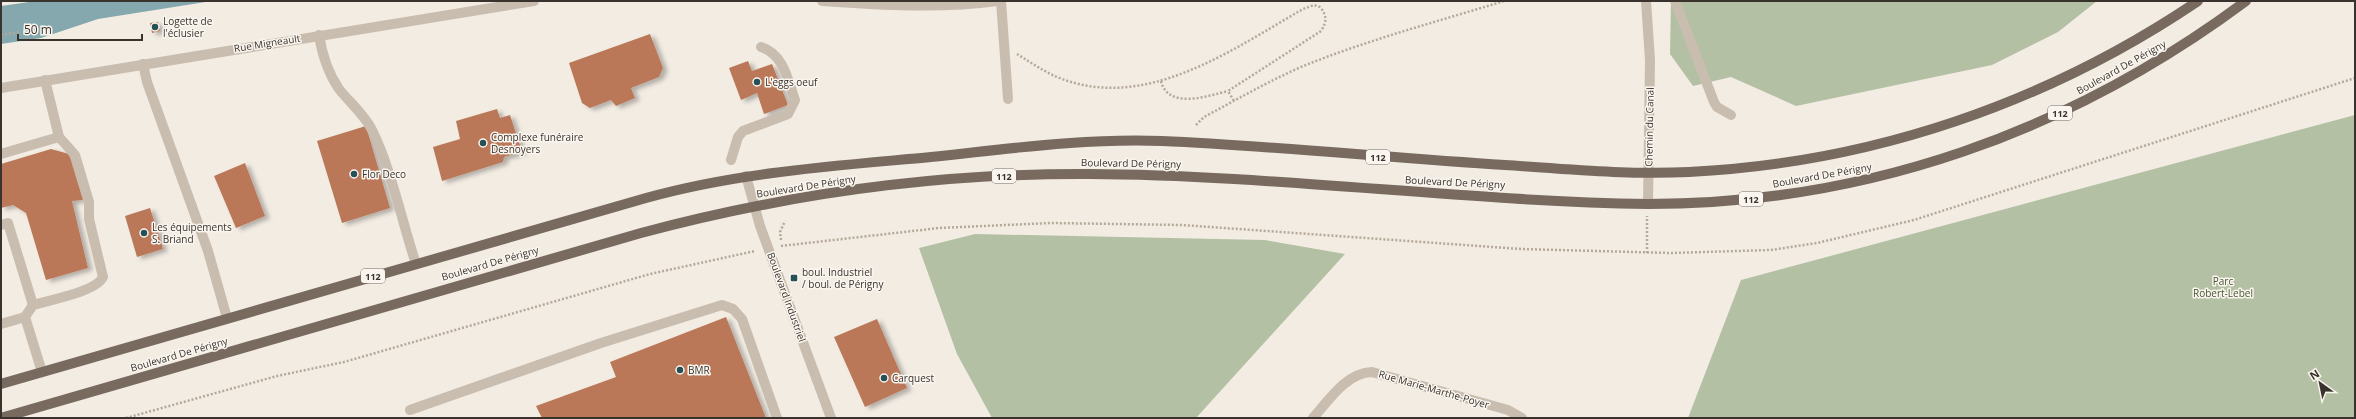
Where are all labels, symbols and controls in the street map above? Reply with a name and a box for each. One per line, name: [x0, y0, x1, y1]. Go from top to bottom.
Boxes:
place label: Logette de l'éclusier: [163, 14, 213, 40]
scale bar: [18, 16, 142, 42]
text: 50 m: [24, 21, 52, 38]
marker: Logette de l'éclusier: [150, 22, 160, 32]
street label: Rue Migneault: [233, 31, 302, 55]
street label: Boulevard De Périgny: [2074, 36, 2169, 97]
place label: L'eggs oeuf: [765, 75, 818, 89]
marker: L'eggs oeuf: [752, 77, 762, 87]
street label: Chemin du Canal: [1641, 87, 1657, 167]
road number: 112: [2048, 106, 2072, 120]
place label: Complexe funéraire Desnoyers: [491, 130, 584, 156]
marker: Complexe funéraire Desnoyers: [478, 138, 488, 148]
road number: 112: [1366, 150, 1390, 164]
street label: Boulevard De Périgny: [1081, 155, 1182, 171]
street label: Boulevard De Périgny: [1771, 159, 1874, 191]
place label: Flor Deco: [362, 167, 406, 181]
marker: Flor Deco: [349, 169, 359, 179]
road number: 112: [992, 169, 1016, 183]
street label: Boulevard De Périgny: [755, 171, 858, 201]
street label: Boulevard De Périgny: [1405, 172, 1506, 192]
road number: 112: [1739, 192, 1763, 206]
place label: Les équipements S. Briand: [152, 220, 232, 246]
marker: Les équipements S. Briand: [139, 228, 149, 238]
street label: Boulevard De Périgny: [440, 242, 541, 284]
street label: Boulevard Industriel: [764, 250, 810, 344]
place label: boul. Industriel / boul. de Périgny: [802, 265, 884, 291]
road number: 112: [361, 269, 385, 283]
marker: boul. Industriel / boul. de Périgny: [789, 273, 799, 283]
park label: Parc Robert-Lebel: [2193, 274, 2253, 300]
street label: Boulevard De Périgny: [129, 333, 230, 375]
place label: BMR: [688, 363, 710, 377]
north arrow: [2300, 363, 2340, 403]
marker: BMR: [675, 365, 685, 375]
text: N: [2306, 365, 2322, 383]
street label: Rue Marie-Marthe-Poyer: [1377, 366, 1491, 412]
place label: Carquest: [892, 371, 935, 385]
marker: Carquest: [879, 373, 889, 383]

